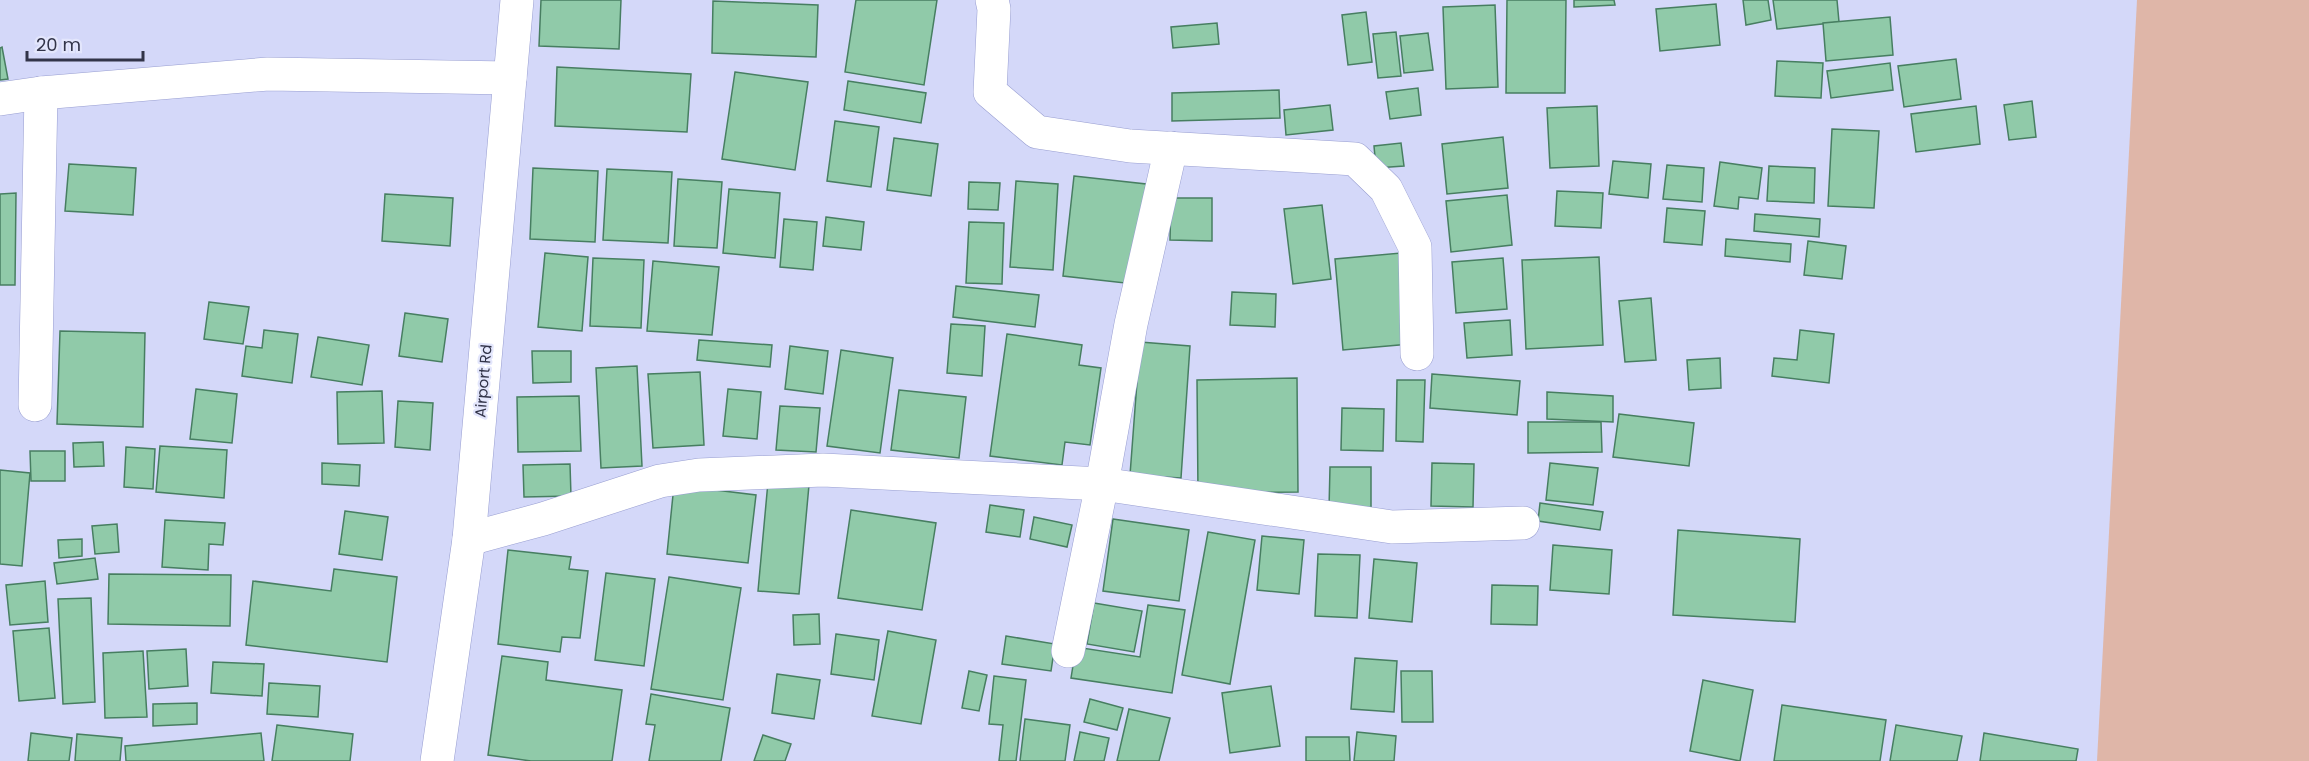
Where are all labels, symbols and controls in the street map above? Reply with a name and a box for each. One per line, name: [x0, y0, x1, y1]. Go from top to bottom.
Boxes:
scale bar: [27, 24, 142, 62]
text: 20 m: [36, 32, 81, 57]
street label: Airport Rd: [469, 343, 497, 419]

